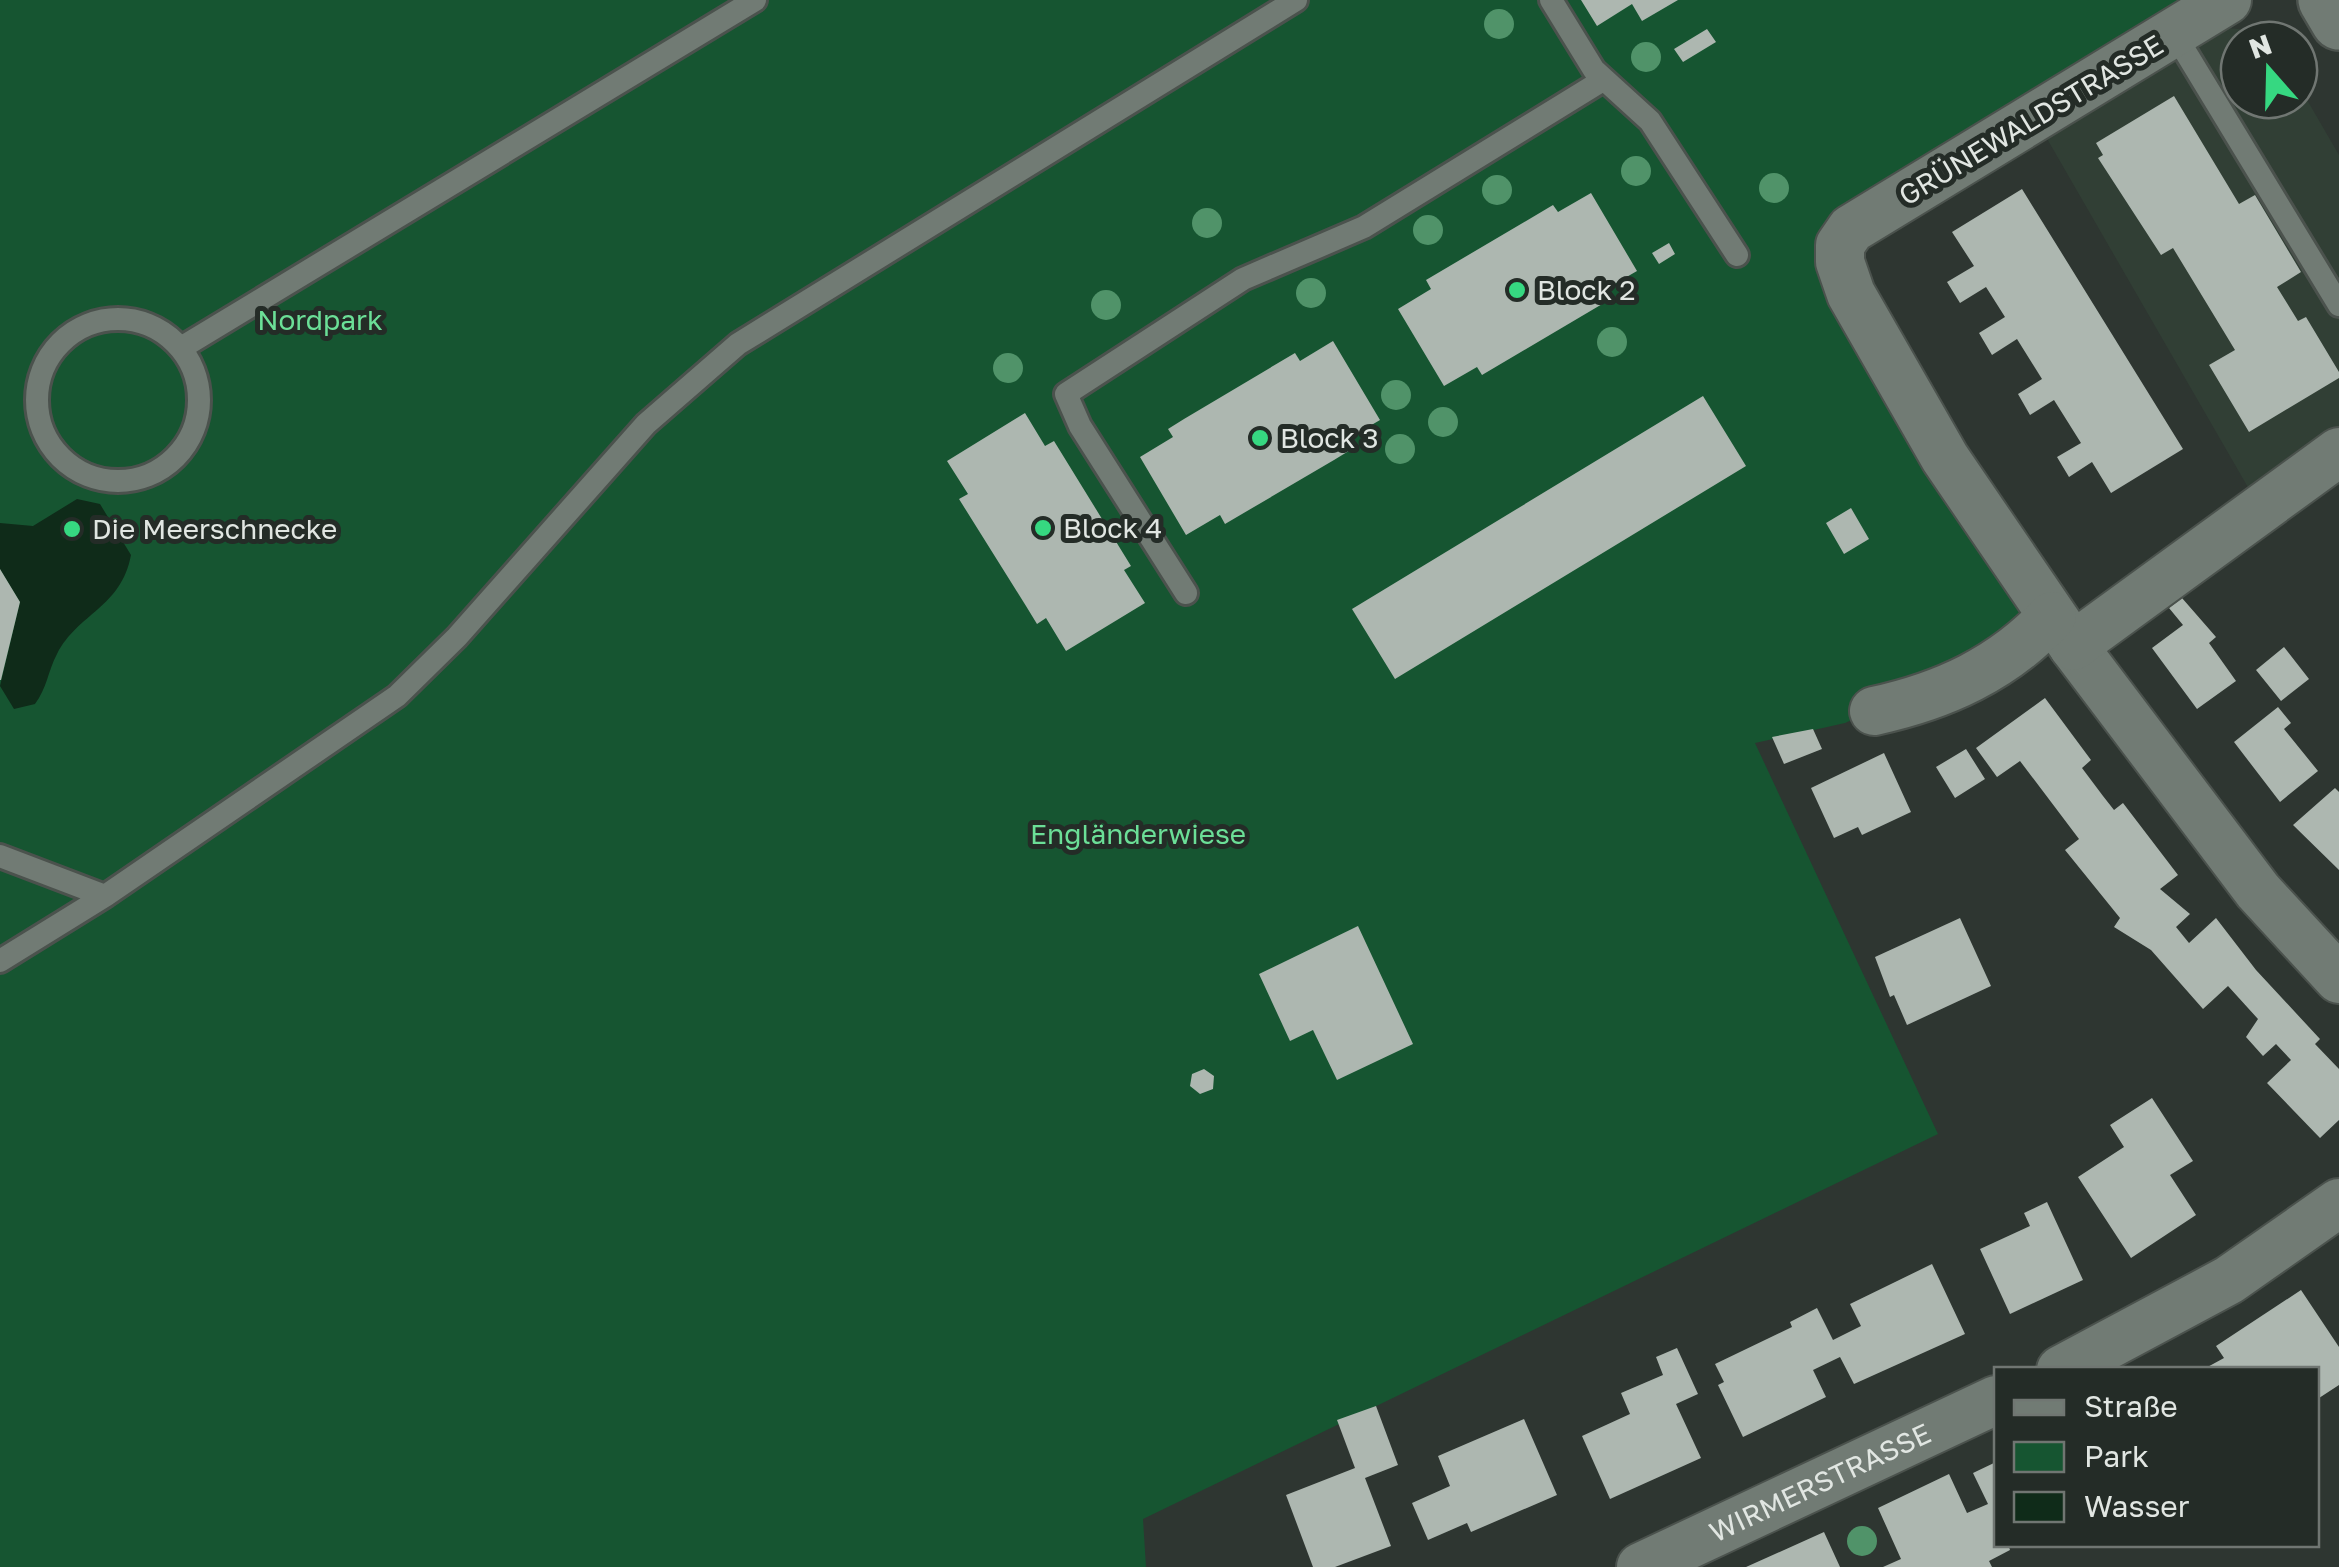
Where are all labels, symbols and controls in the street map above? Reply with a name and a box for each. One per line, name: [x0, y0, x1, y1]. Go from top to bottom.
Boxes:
north arrow: [2219, 20, 2319, 120]
text: N: [2245, 27, 2276, 65]
street label: GRÜNEWALDSTRASSE: [1893, 28, 2169, 212]
place label: Block 2: [1537, 273, 1636, 306]
marker: Block 2: [1506, 279, 1528, 301]
park label: Nordpark: [257, 303, 383, 336]
place label: Block 3: [1280, 421, 1379, 454]
marker: Block 3: [1249, 427, 1271, 449]
place label: Block 4: [1063, 511, 1162, 544]
place label: Die Meerschnecke: [92, 512, 337, 545]
marker: Block 4: [1032, 517, 1054, 539]
marker: Die Meerschnecke: [61, 518, 83, 540]
park label: Engländerwiese: [1030, 817, 1246, 850]
legend: [1994, 1367, 2319, 1547]
text: Straße: [2084, 1388, 2178, 1424]
street label: WIRMERSTRASSE: [1704, 1416, 1936, 1548]
text: Park: [2084, 1438, 2149, 1474]
text: Wasser: [2084, 1488, 2190, 1524]

